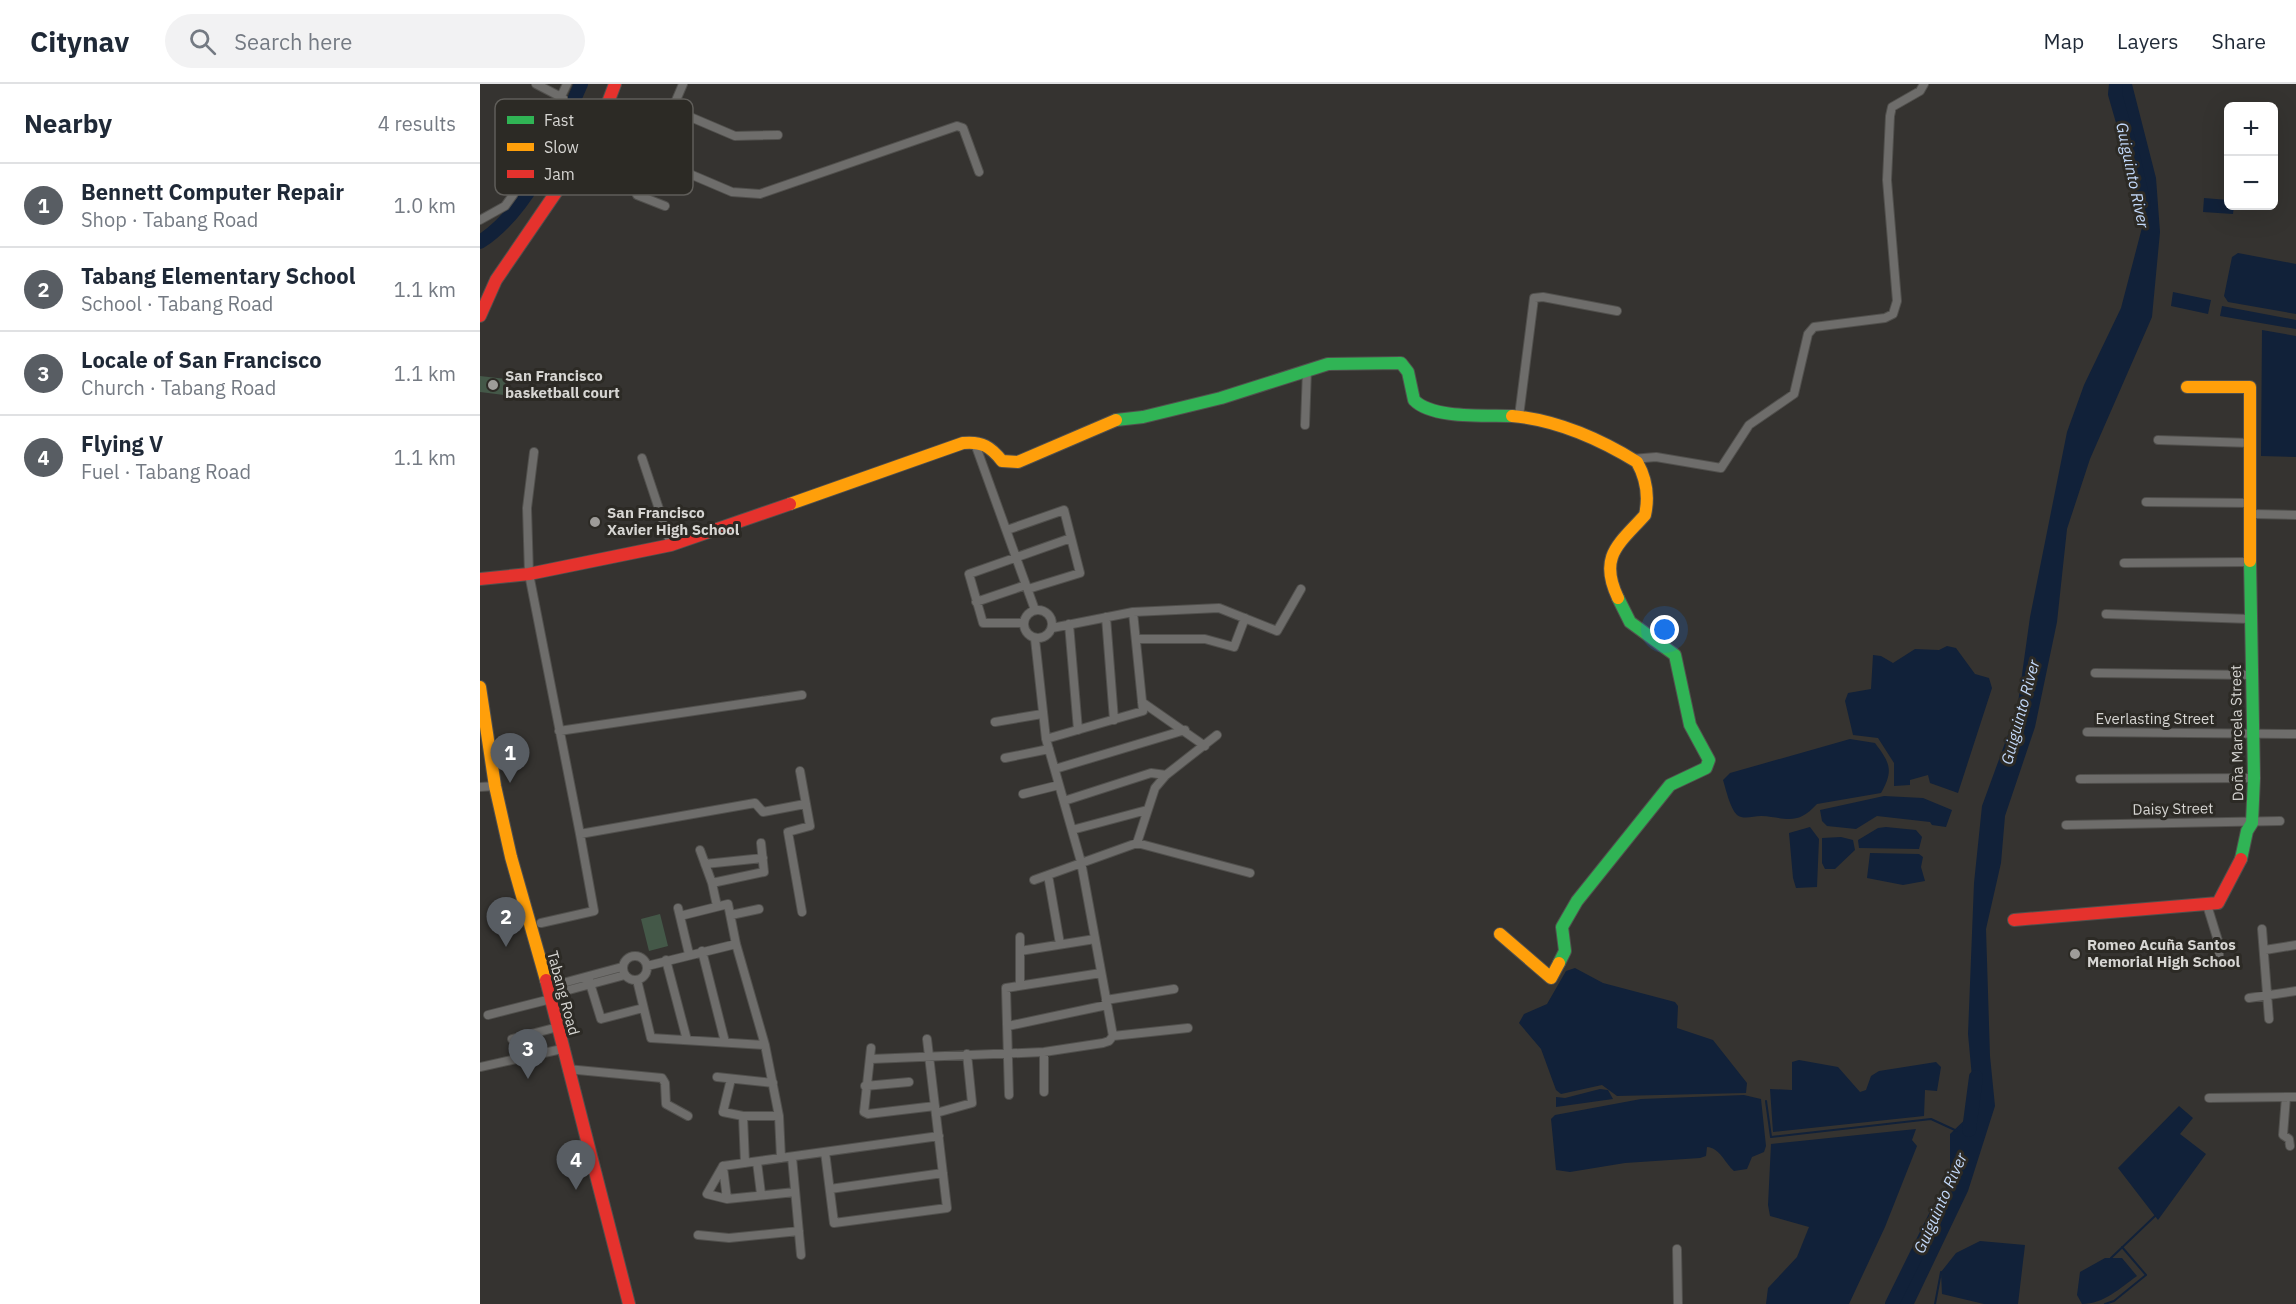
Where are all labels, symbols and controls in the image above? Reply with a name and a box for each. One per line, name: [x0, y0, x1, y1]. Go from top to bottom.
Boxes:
search box: [165, 14, 585, 68]
text: Citynav: [30, 23, 129, 60]
icon: search: [186, 25, 219, 58]
text: Search here: [234, 27, 352, 56]
text: Map: [2044, 27, 2084, 55]
text: Layers: [2117, 27, 2179, 55]
text: Share: [2212, 27, 2266, 55]
legend: [495, 99, 693, 195]
map controls: [2224, 102, 2278, 210]
button: +: [2224, 102, 2278, 156]
text: Nearby: [24, 106, 112, 140]
text: 4 results: [378, 110, 456, 137]
text: Fast: [544, 110, 574, 130]
water label: Guiguinto River: [2112, 120, 2154, 231]
text: Slow: [544, 137, 579, 157]
button: −: [2224, 156, 2278, 210]
text: Jam: [544, 164, 575, 184]
text: Bennett Computer Repair: [81, 177, 344, 206]
text: 1: [38, 192, 50, 219]
text: 1.0 km: [394, 192, 456, 219]
text: Shop · Tabang Road: [81, 206, 258, 233]
text: Tabang Elementary School: [81, 261, 355, 290]
text: 2: [38, 276, 50, 303]
text: 1.1 km: [394, 276, 456, 303]
text: School · Tabang Road: [81, 290, 273, 317]
text: Locale of San Francisco: [81, 345, 322, 374]
text: 3: [38, 360, 50, 387]
text: 1.1 km: [394, 360, 456, 387]
place label: San Francisco basketball court: [505, 366, 620, 402]
text: Church · Tabang Road: [81, 374, 276, 401]
marker: San Francisco basketball court: [486, 378, 500, 392]
text: Flying V: [81, 429, 163, 458]
text: 4: [38, 444, 50, 471]
text: 1.1 km: [394, 444, 456, 471]
text: Fuel · Tabang Road: [81, 458, 251, 485]
place label: San Francisco Xavier High School: [607, 503, 740, 539]
marker: San Francisco Xavier High School: [588, 515, 602, 529]
your location: [1650, 615, 1679, 644]
water label: Guiguinto River: [1996, 656, 2044, 767]
street label: Doña Marcela Street: [2226, 665, 2247, 801]
street label: Everlasting Street: [2095, 709, 2215, 728]
pin: 1: [490, 734, 530, 783]
street label: Daisy Street: [2132, 798, 2214, 819]
pin: 2: [486, 898, 526, 947]
place label: Romeo Acuña Santos Memorial High School: [2087, 935, 2240, 971]
marker: Romeo Acuña Santos Memorial High School: [2068, 947, 2082, 961]
street label: Tabang Road: [543, 949, 584, 1037]
pin: 3: [508, 1030, 548, 1079]
pin: 4: [556, 1140, 596, 1190]
water label: Guiguinto River: [1909, 1149, 1971, 1256]

